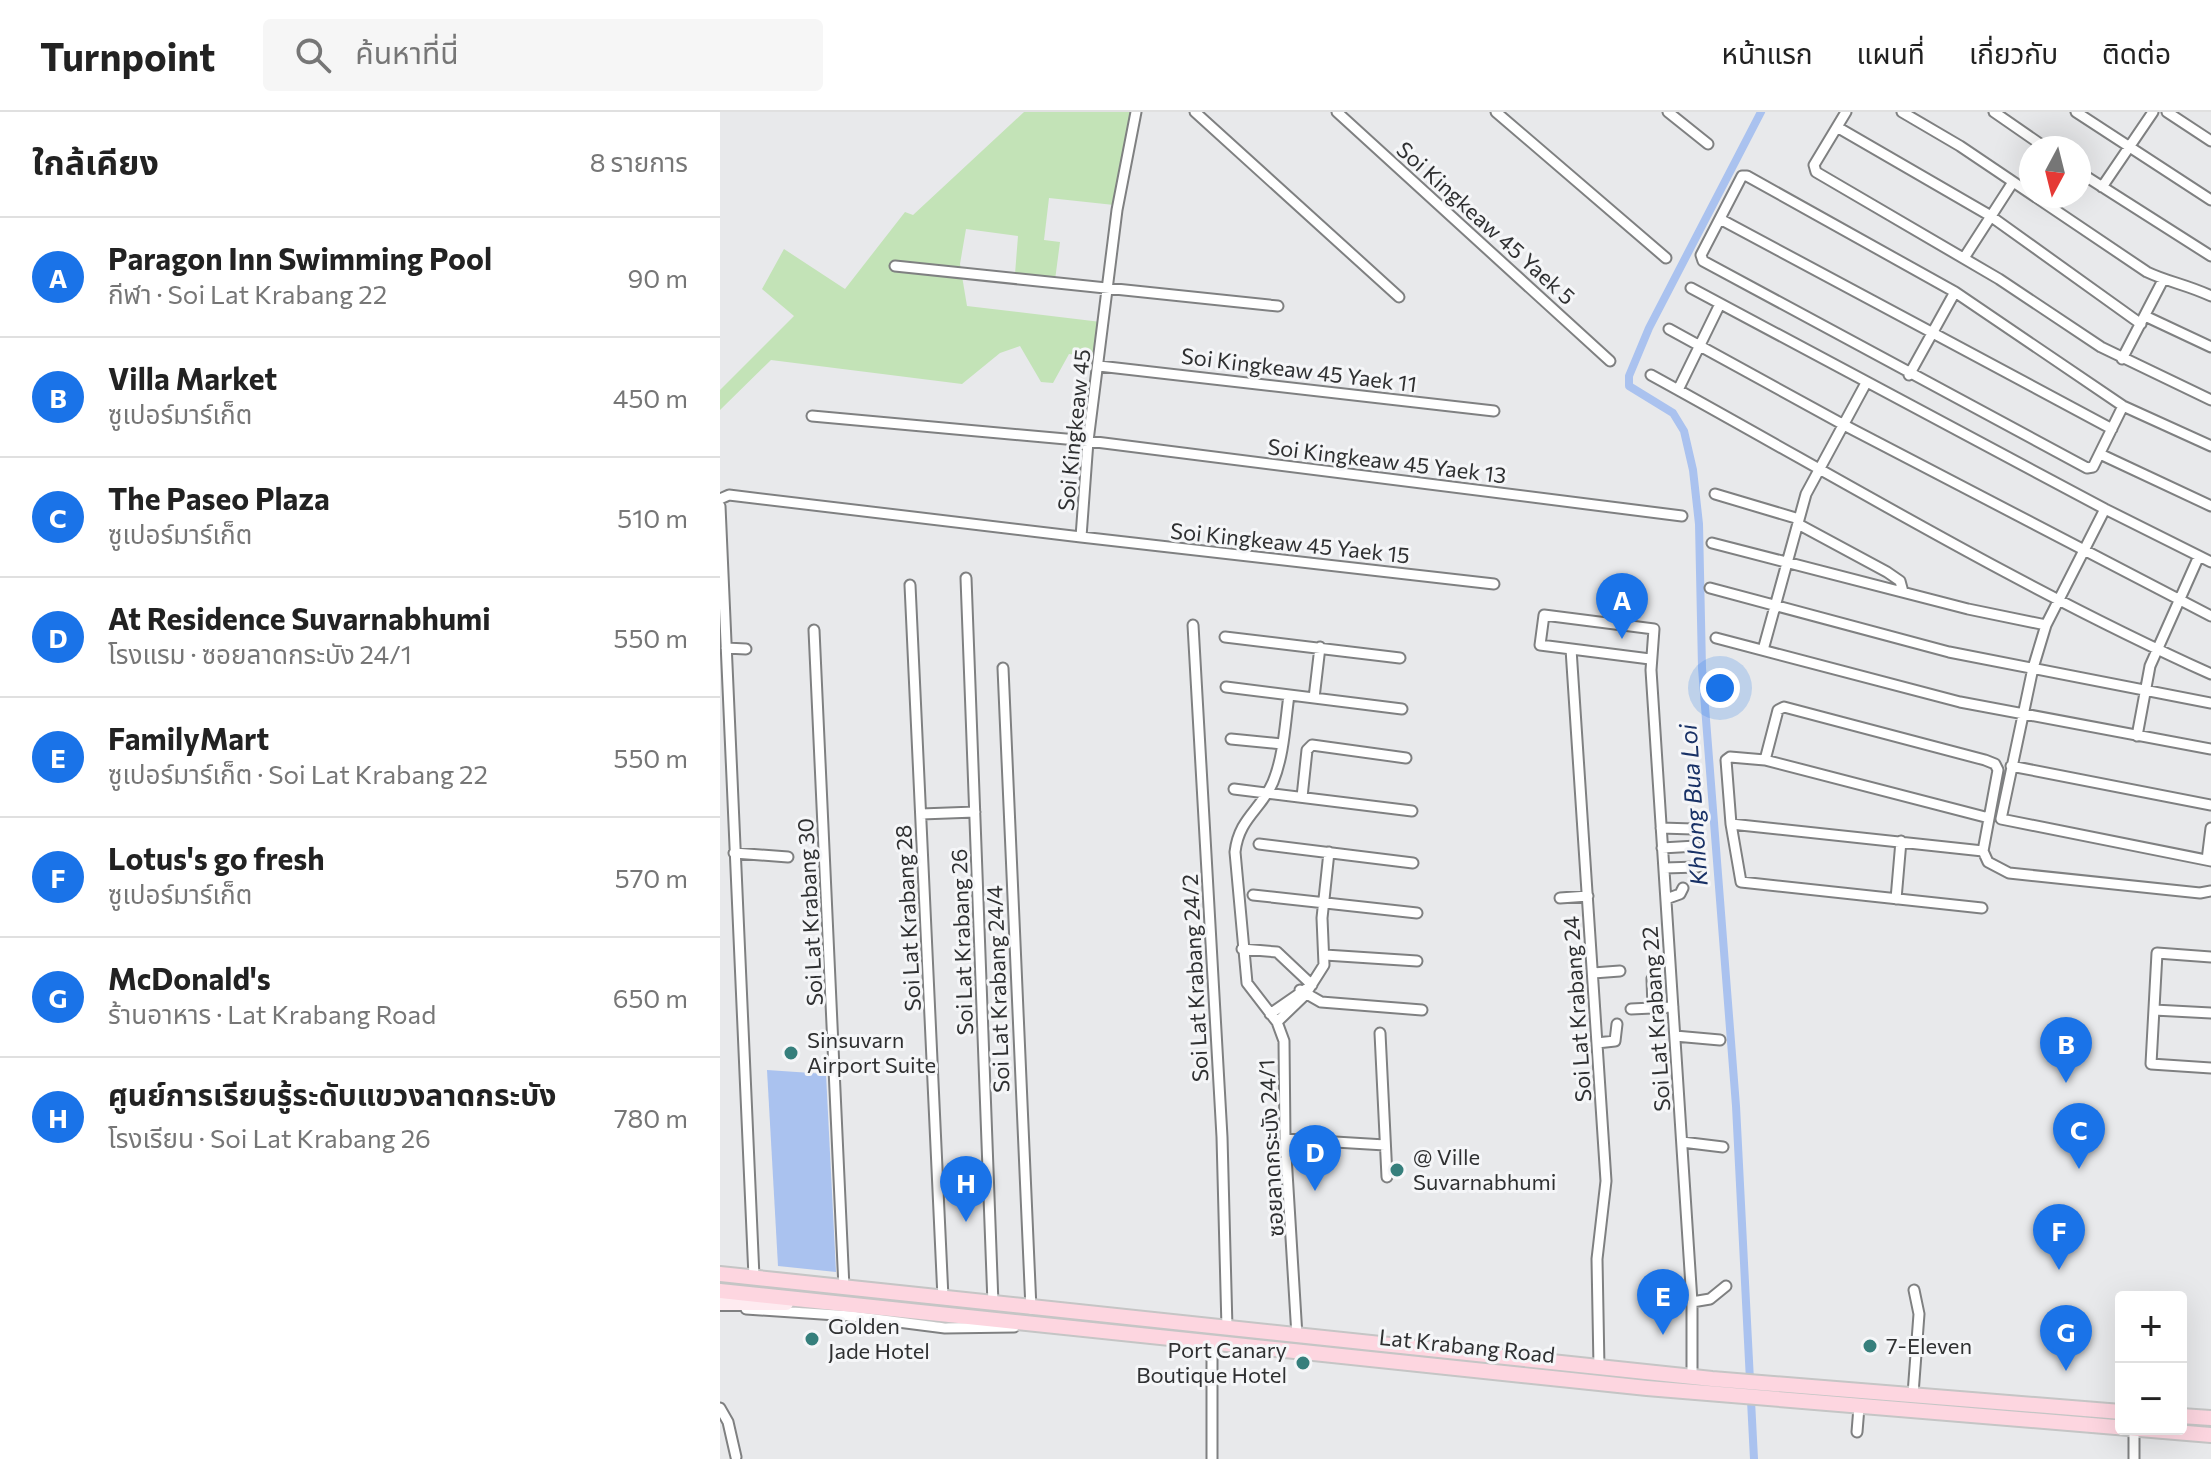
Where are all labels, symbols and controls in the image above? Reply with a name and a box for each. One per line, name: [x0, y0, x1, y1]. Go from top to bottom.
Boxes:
search box: [263, 19, 823, 91]
text: Turnpoint: [40, 32, 215, 79]
icon: search: [291, 33, 335, 77]
text: ค้นหาที่นี่: [355, 33, 459, 70]
text: หน้าแรก: [1722, 36, 1813, 70]
text: แผนที่: [1857, 36, 1925, 70]
text: เกี่ยวกับ: [1969, 36, 2058, 70]
text: ติดต่อ: [2102, 36, 2171, 70]
street label: Soi Kingkeaw 45 Yaek 5: [1391, 135, 1581, 310]
north arrow: [2019, 136, 2091, 208]
text: ใกล้เคียง: [32, 140, 159, 182]
text: 8 รายการ: [590, 146, 688, 177]
text: Paragon Inn Swimming Pool: [108, 239, 492, 276]
text: A: [49, 262, 67, 293]
text: 90 m: [628, 262, 688, 293]
text: กีฬา · Soi Lat Krabang 22: [108, 278, 387, 309]
street label: Soi Kingkeaw 45 Yaek 11: [1180, 342, 1418, 397]
street label: Soi Kingkeaw 45: [1052, 348, 1095, 512]
text: Villa Market: [108, 359, 277, 396]
text: B: [49, 382, 67, 413]
text: 450 m: [613, 382, 688, 413]
text: ซูเปอร์มาร์เก็ต: [108, 398, 252, 429]
street label: Soi Kingkeaw 45 Yaek 13: [1266, 432, 1508, 489]
text: The Paseo Plaza: [108, 479, 330, 516]
text: C: [49, 502, 67, 533]
text: 510 m: [617, 502, 688, 533]
street label: Soi Kingkeaw 45 Yaek 15: [1169, 517, 1411, 568]
text: ซูเปอร์มาร์เก็ต: [108, 518, 252, 549]
pin: A: [1596, 573, 1648, 639]
text: At Residence Suvarnabhumi: [108, 599, 491, 636]
text: D: [48, 622, 68, 653]
text: 550 m: [613, 622, 688, 653]
text: โรงแรม · ซอยลาดกระบัง 24/1: [108, 638, 412, 669]
your location: [1700, 668, 1740, 708]
text: FamilyMart: [108, 719, 269, 756]
water label: Khlong Bua Loi: [1672, 722, 1713, 887]
text: E: [50, 742, 66, 773]
text: 550 m: [613, 742, 688, 773]
text: ซูเปอร์มาร์เก็ต · Soi Lat Krabang 22: [108, 758, 488, 789]
street label: Soi Lat Krabang 30: [791, 817, 828, 1007]
street label: Soi Lat Krabang 28: [889, 824, 926, 1012]
text: Lotus's go fresh: [108, 839, 325, 876]
street label: Soi Lat Krabang 26: [945, 848, 978, 1036]
text: F: [50, 862, 66, 893]
text: 570 m: [615, 862, 688, 893]
street label: Soi Lat Krabang 24/2: [1176, 873, 1213, 1083]
text: ซูเปอร์มาร์เก็ต: [108, 878, 252, 909]
street label: Soi Lat Krabang 24/4: [980, 885, 1015, 1093]
street label: Soi Lat Krabang 24: [1557, 915, 1596, 1103]
street label: Soi Lat Krabang 22: [1636, 925, 1675, 1113]
text: McDonald's: [108, 959, 271, 996]
text: G: [49, 982, 67, 1013]
text: 650 m: [613, 982, 688, 1013]
text: ร้านอาหาร · Lat Krabang Road: [108, 998, 436, 1029]
pin: B: [2040, 1017, 2092, 1083]
place label: Sinsuvarn Airport Suite: [807, 1026, 936, 1078]
marker: Sinsuvarn Airport Suite: [782, 1044, 800, 1062]
street label: ซอยลาดกระบัง 24/1: [1252, 1058, 1289, 1238]
text: ศูนย์การเรียนรู้ระดับแขวงลาดกระบัง: [108, 1075, 556, 1112]
text: H: [48, 1102, 68, 1133]
text: 780 m: [614, 1102, 688, 1133]
pin: C: [2053, 1103, 2105, 1169]
text: โรงเรียน · Soi Lat Krabang 26: [108, 1122, 431, 1153]
pin: D: [1289, 1125, 1341, 1191]
place label: @ Ville Suvarnabhumi: [1413, 1143, 1556, 1195]
pin: H: [940, 1156, 992, 1222]
marker: @ Ville Suvarnabhumi: [1388, 1161, 1406, 1179]
pin: F: [2033, 1204, 2085, 1270]
pin: E: [1637, 1269, 1689, 1335]
map controls: [2115, 1291, 2187, 1435]
button: +: [2115, 1291, 2187, 1363]
pin: G: [2040, 1305, 2092, 1371]
place label: Golden Jade Hotel: [828, 1312, 930, 1364]
street label: Lat Krabang Road: [1378, 1323, 1556, 1368]
marker: Golden Jade Hotel: [803, 1330, 821, 1348]
place label: 7-Eleven: [1886, 1332, 1972, 1359]
place label: Port Canary Boutique Hotel: [1136, 1336, 1287, 1388]
marker: 7-Eleven: [1861, 1337, 1879, 1355]
marker: Port Canary Boutique Hotel: [1294, 1354, 1312, 1372]
button: −: [2115, 1363, 2187, 1435]

